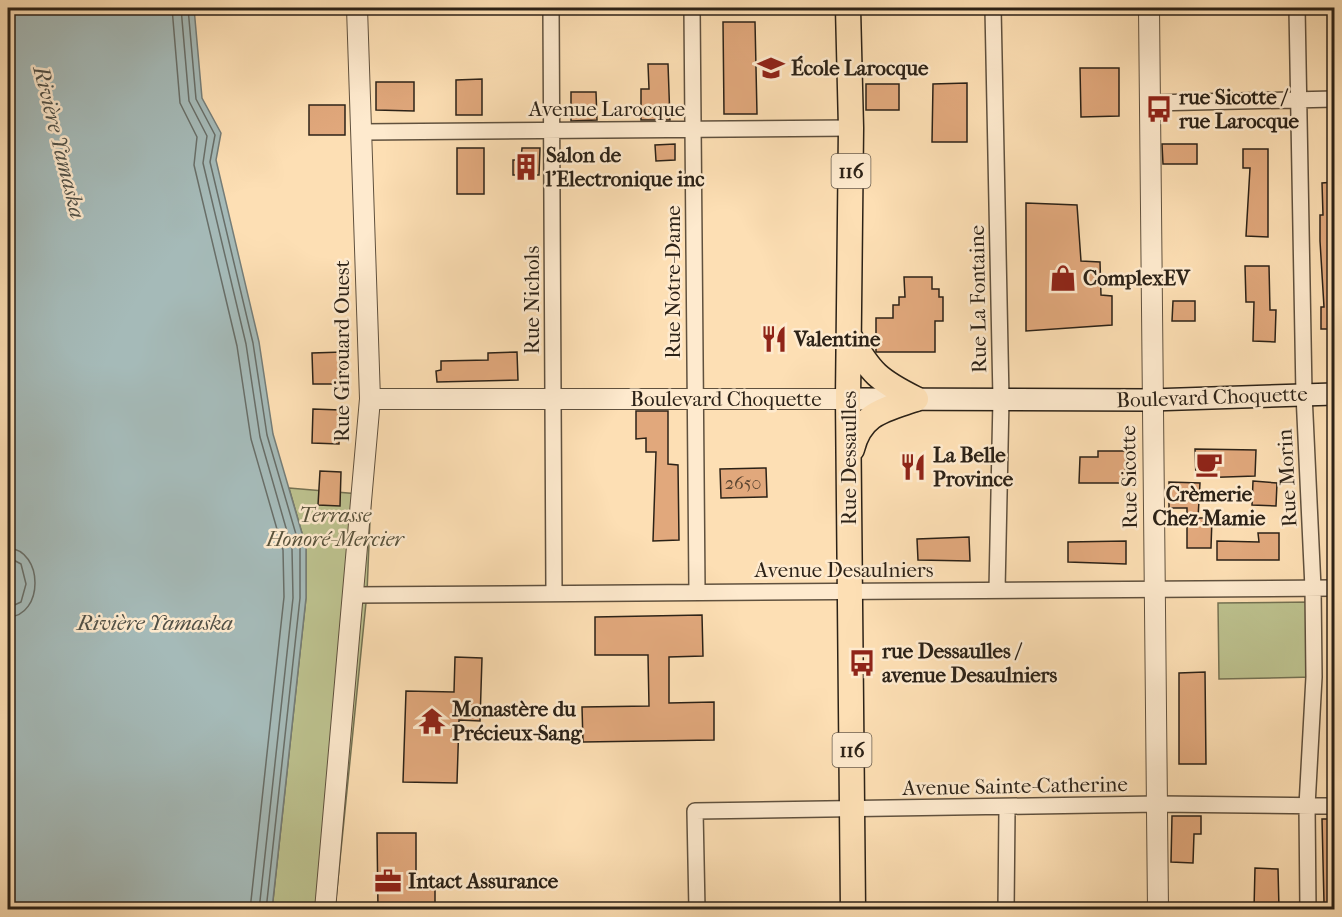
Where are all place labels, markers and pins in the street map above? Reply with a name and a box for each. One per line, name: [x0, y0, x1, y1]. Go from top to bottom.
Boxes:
school or university icon: École Larocque: [756, 53, 786, 83]
place label: École Larocque: [791, 55, 929, 80]
place label: rue Sicotte / rue Larocque: [1178, 85, 1300, 133]
bus stop icon: rue Sicotte / rue Larocque: [1144, 94, 1174, 124]
place label: Salon de l'Electronique inc: [545, 143, 705, 191]
building icon: Salon de l'Electronique inc: [511, 152, 541, 182]
shop icon: ComplexEV: [1048, 263, 1078, 293]
place label: ComplexEV: [1083, 266, 1191, 290]
restaurant icon: Valentine: [759, 324, 789, 354]
place label: Valentine: [793, 327, 881, 351]
place label: La Belle Province: [933, 443, 1014, 491]
cafe icon: Crèmerie Chez Mamie: [1194, 449, 1224, 479]
restaurant icon: La Belle Province: [898, 452, 928, 482]
place label: Crèmerie Chez Mamie: [1153, 482, 1266, 530]
place label: rue Dessaulles / avenue Desaulniers: [881, 639, 1058, 687]
bus stop icon: rue Dessaulles / avenue Desaulniers: [847, 648, 877, 678]
place label: Monastère du Précieux-Sang: [451, 697, 583, 745]
temple icon: Monastère du Précieux-Sang: [417, 706, 447, 736]
office icon: Intact Assurance: [373, 866, 403, 896]
place label: Intact Assurance: [408, 869, 559, 893]

